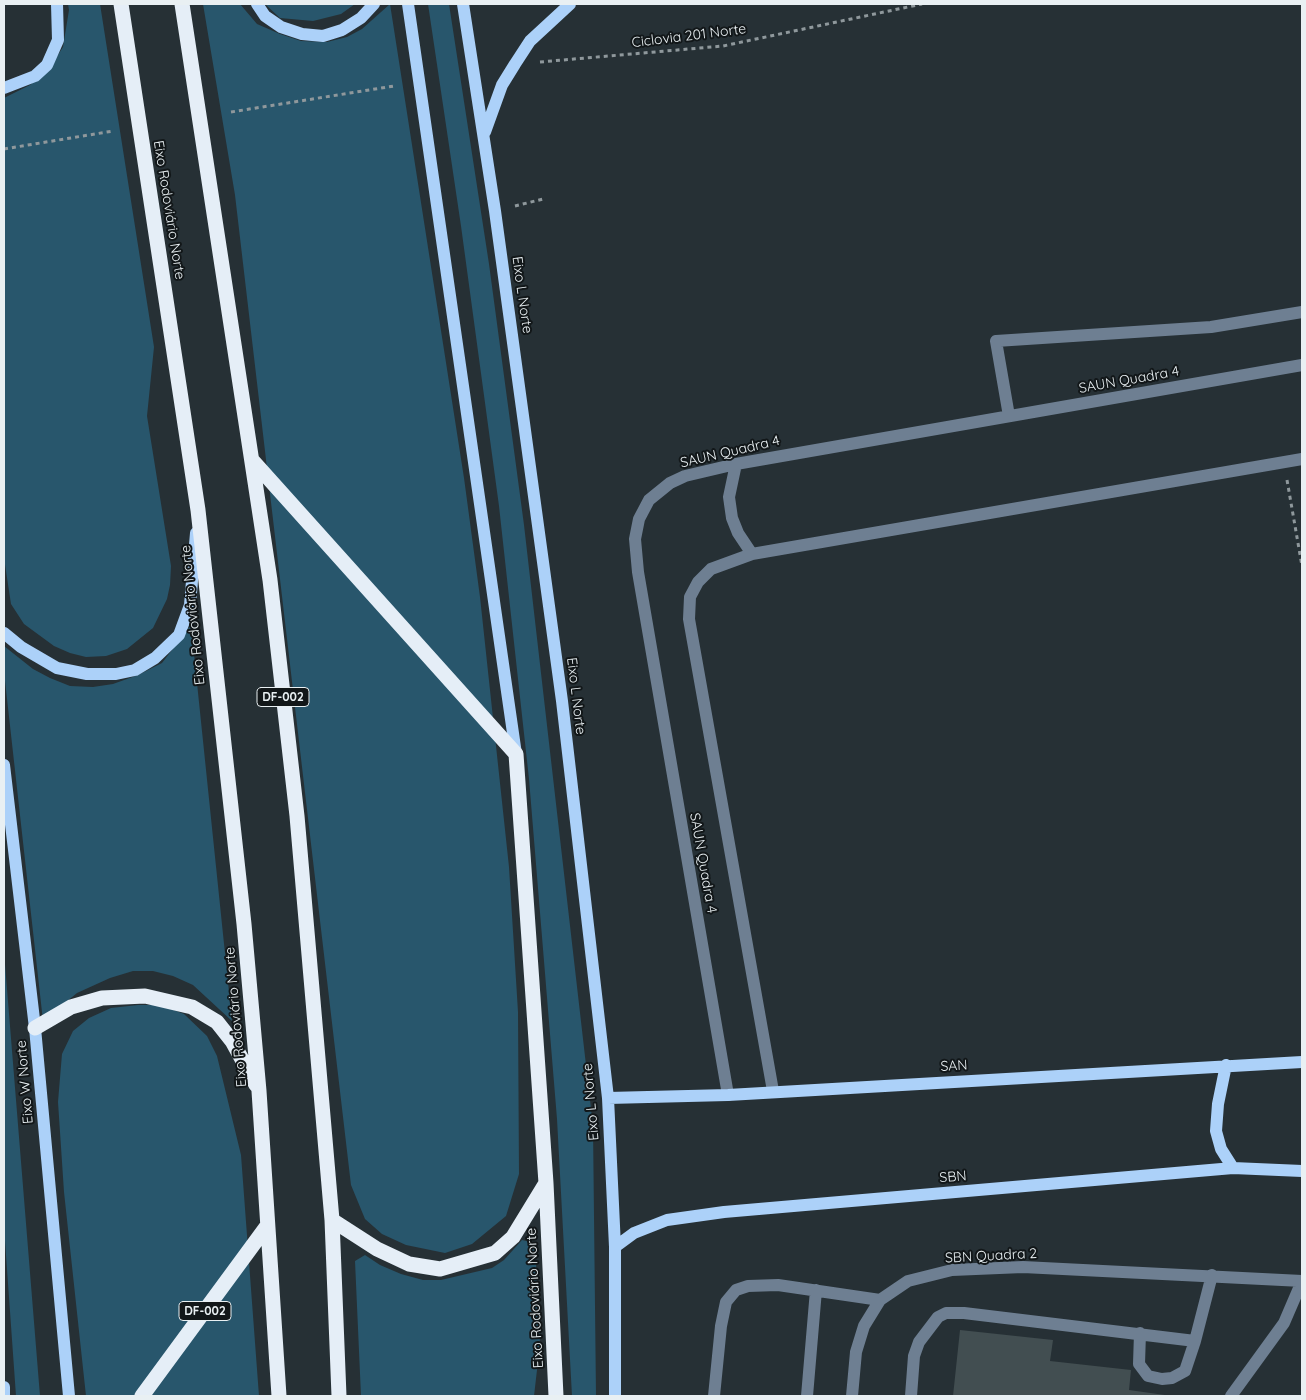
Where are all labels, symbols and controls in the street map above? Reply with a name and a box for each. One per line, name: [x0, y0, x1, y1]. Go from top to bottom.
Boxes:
street label: Ciclovia 201 Norte: [631, 21, 747, 51]
street label: Eixo Rodoviário Norte: [150, 139, 188, 281]
street label: Eixo L Norte: [508, 255, 536, 335]
street label: SAUN Quadra 4: [1078, 363, 1180, 397]
street label: SAUN Quadra 4: [679, 432, 781, 472]
street label: Eixo Rodoviário Norte: [177, 544, 209, 686]
street label: Eixo L Norte: [563, 656, 589, 736]
road number: DF-002: [257, 688, 309, 706]
street label: SAUN Quadra 4: [686, 812, 720, 914]
street label: Eixo Rodoviário Norte: [222, 946, 250, 1088]
street label: Eixo W Norte: [13, 1040, 37, 1124]
street label: SAN: [940, 1057, 968, 1075]
street label: Eixo L Norte: [579, 1063, 603, 1141]
street label: SBN: [939, 1167, 967, 1187]
street label: Eixo Rodoviário Norte: [523, 1227, 547, 1369]
street label: SBN Quadra 2: [945, 1245, 1037, 1267]
road number: DF-002: [179, 1302, 231, 1320]

